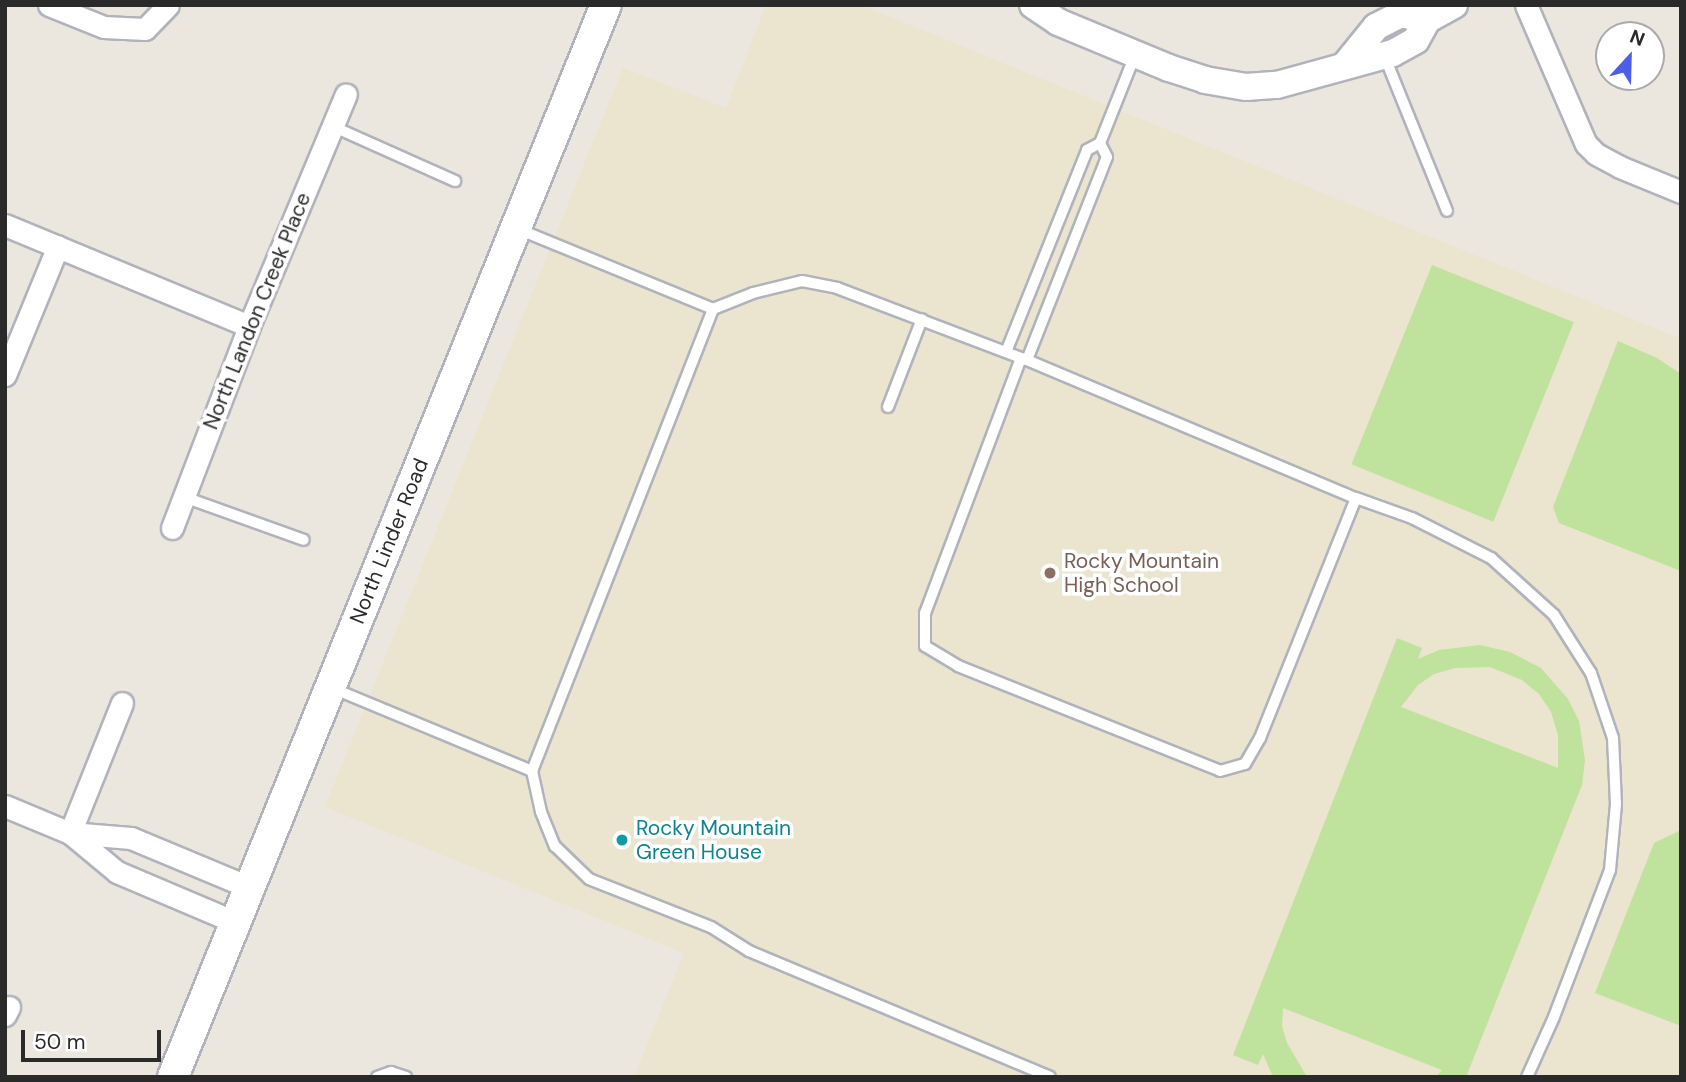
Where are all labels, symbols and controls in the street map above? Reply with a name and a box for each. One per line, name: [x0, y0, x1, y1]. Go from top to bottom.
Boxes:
north arrow: [1595, 21, 1665, 91]
text: N: [1626, 24, 1648, 52]
street label: North Landon Creek Place: [198, 189, 316, 433]
street label: North Linder Road: [344, 455, 434, 627]
place label: Rocky Mountain High School: [1064, 548, 1219, 598]
marker: Rocky Mountain High School: [1042, 565, 1058, 581]
place label: Rocky Mountain Green House: [636, 815, 791, 865]
marker: Rocky Mountain Green House: [614, 832, 630, 848]
scale bar: [24, 1016, 164, 1060]
text: 50 m: [34, 1028, 85, 1056]

